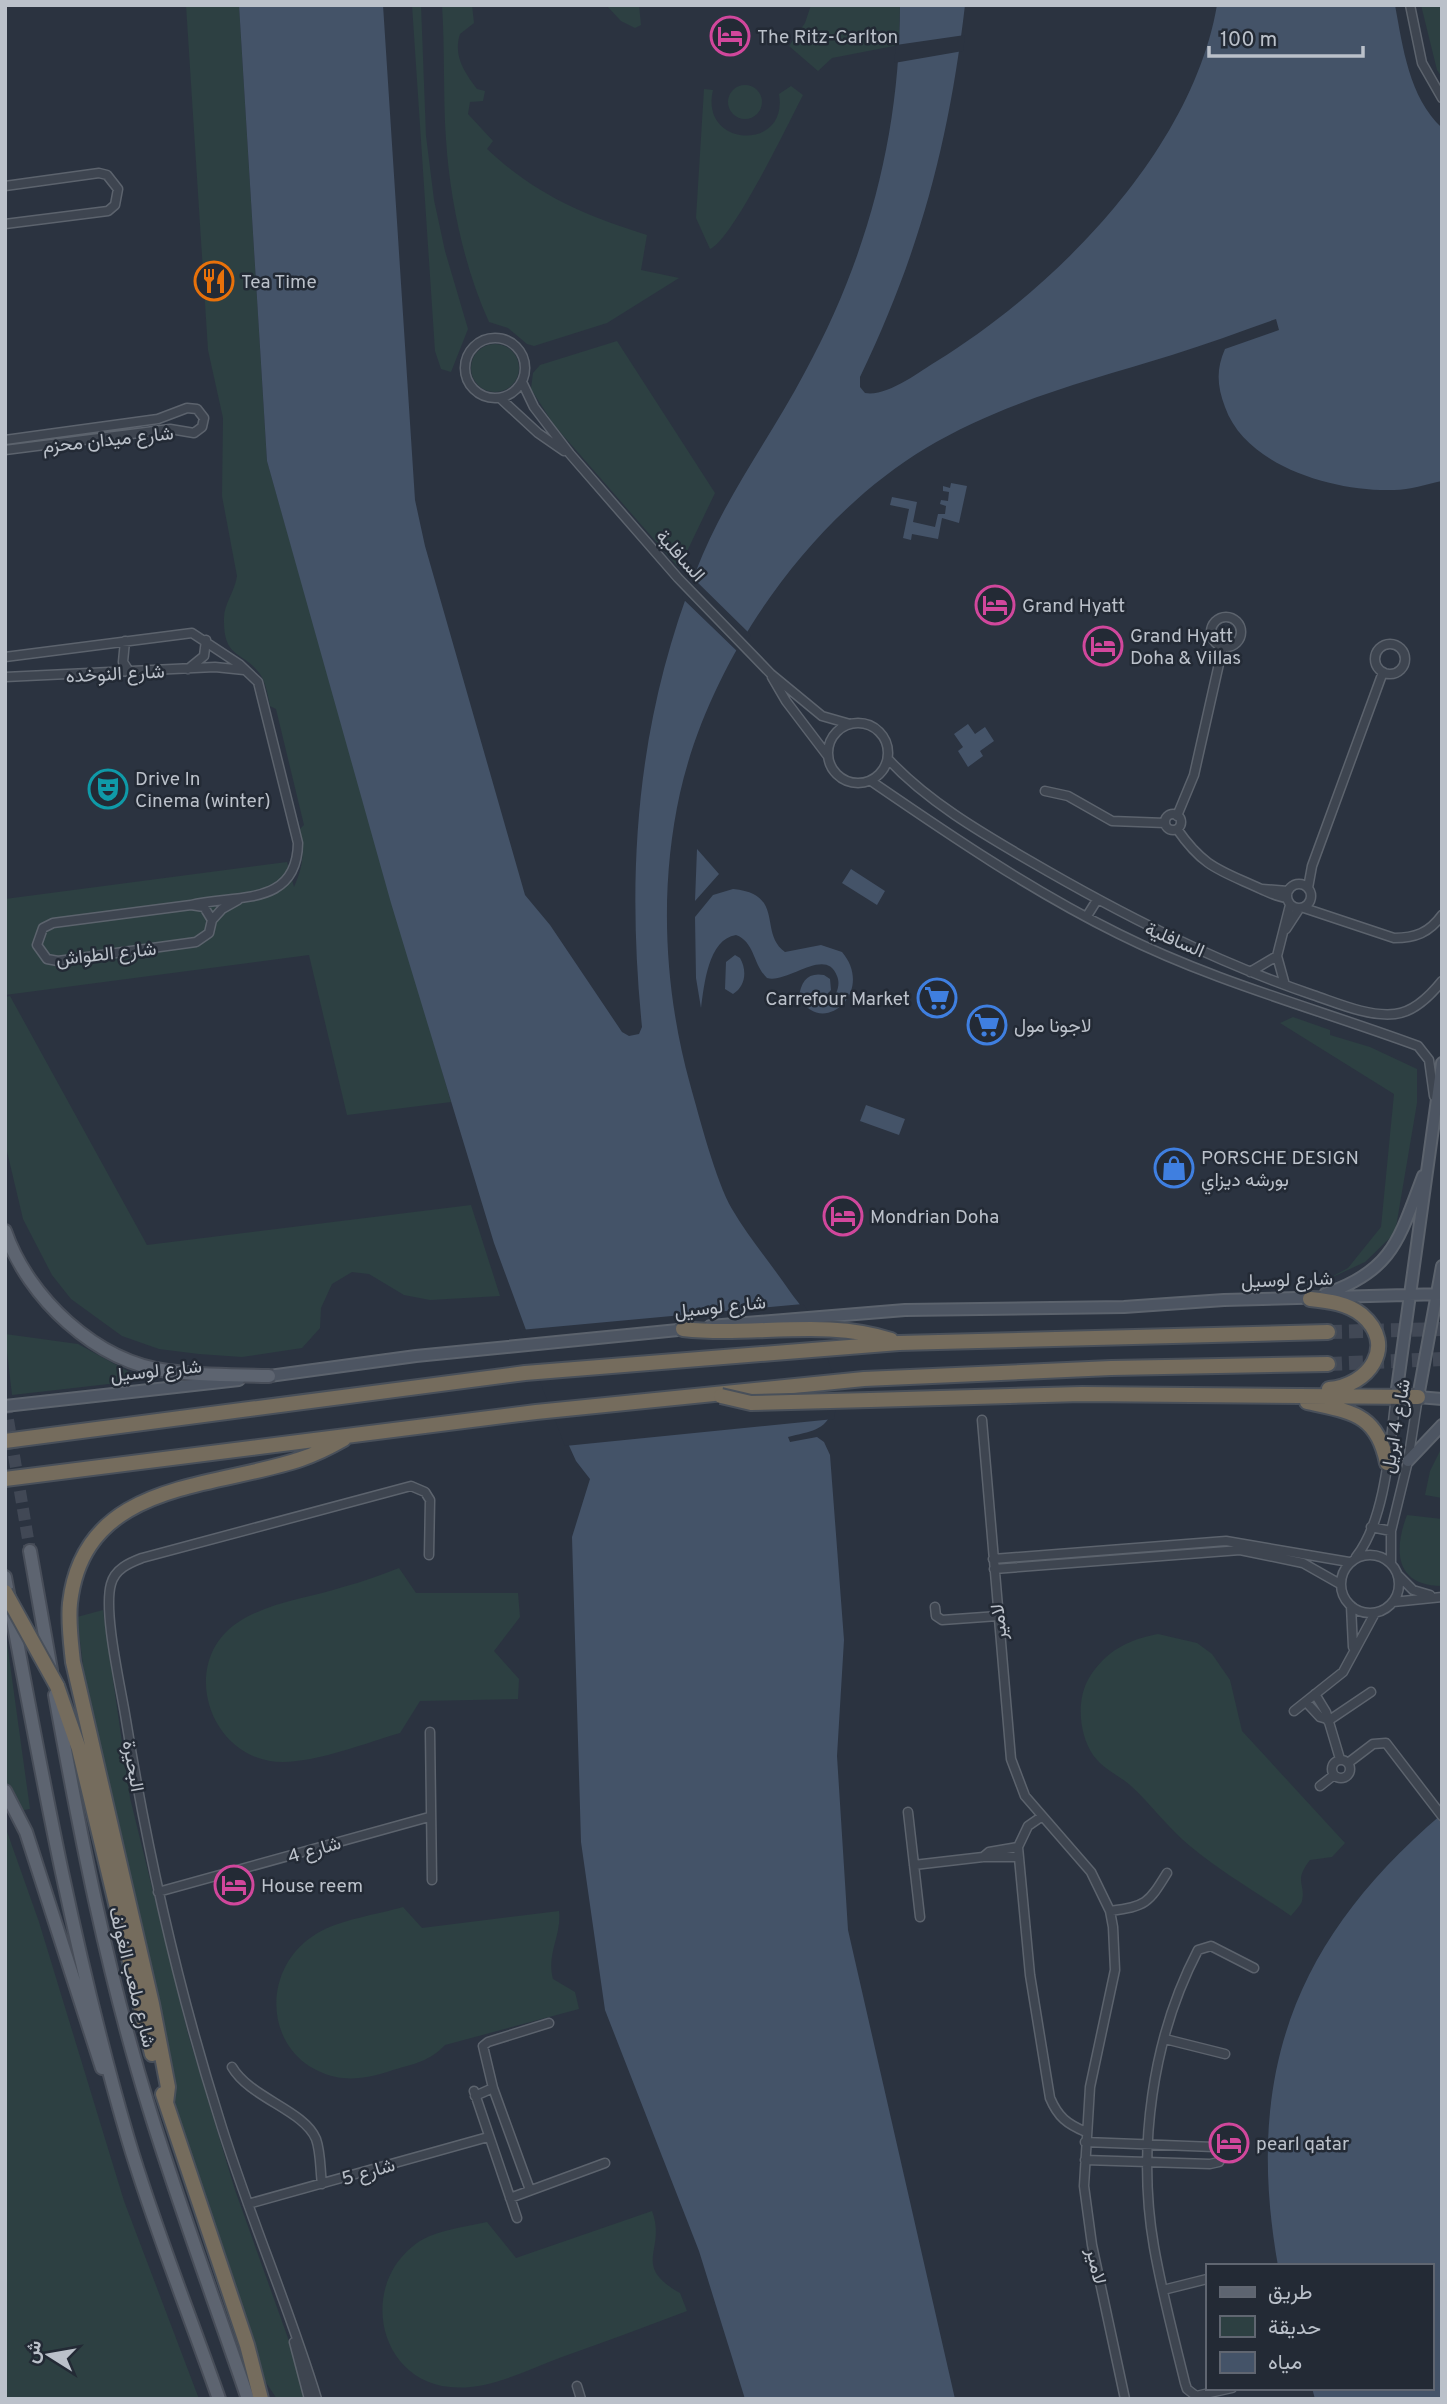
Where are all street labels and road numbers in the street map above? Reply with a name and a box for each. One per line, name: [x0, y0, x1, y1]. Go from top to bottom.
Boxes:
street label: شارع ميدان محزم: [41, 422, 175, 460]
street label: السافلية: [650, 525, 709, 588]
street label: شارع النوخده: [65, 660, 165, 690]
street label: السافلية: [1141, 918, 1208, 964]
street label: شارع الطواش: [55, 938, 158, 972]
street label: شارع لوسيل: [1241, 1267, 1333, 1295]
street label: شارع لوسيل: [673, 1291, 767, 1325]
street label: شارع لوسيل: [109, 1355, 203, 1389]
street label: شارع 4 ابريل: [1377, 1377, 1417, 1476]
street label: لامير: [986, 1603, 1014, 1642]
street label: البحيرة: [116, 1739, 148, 1794]
street label: شارع 4: [285, 1832, 344, 1870]
street label: شارع ملعب الغولف: [102, 1905, 160, 2050]
street label: شارع 5: [339, 2154, 398, 2192]
street label: لامير: [1079, 2245, 1111, 2286]

